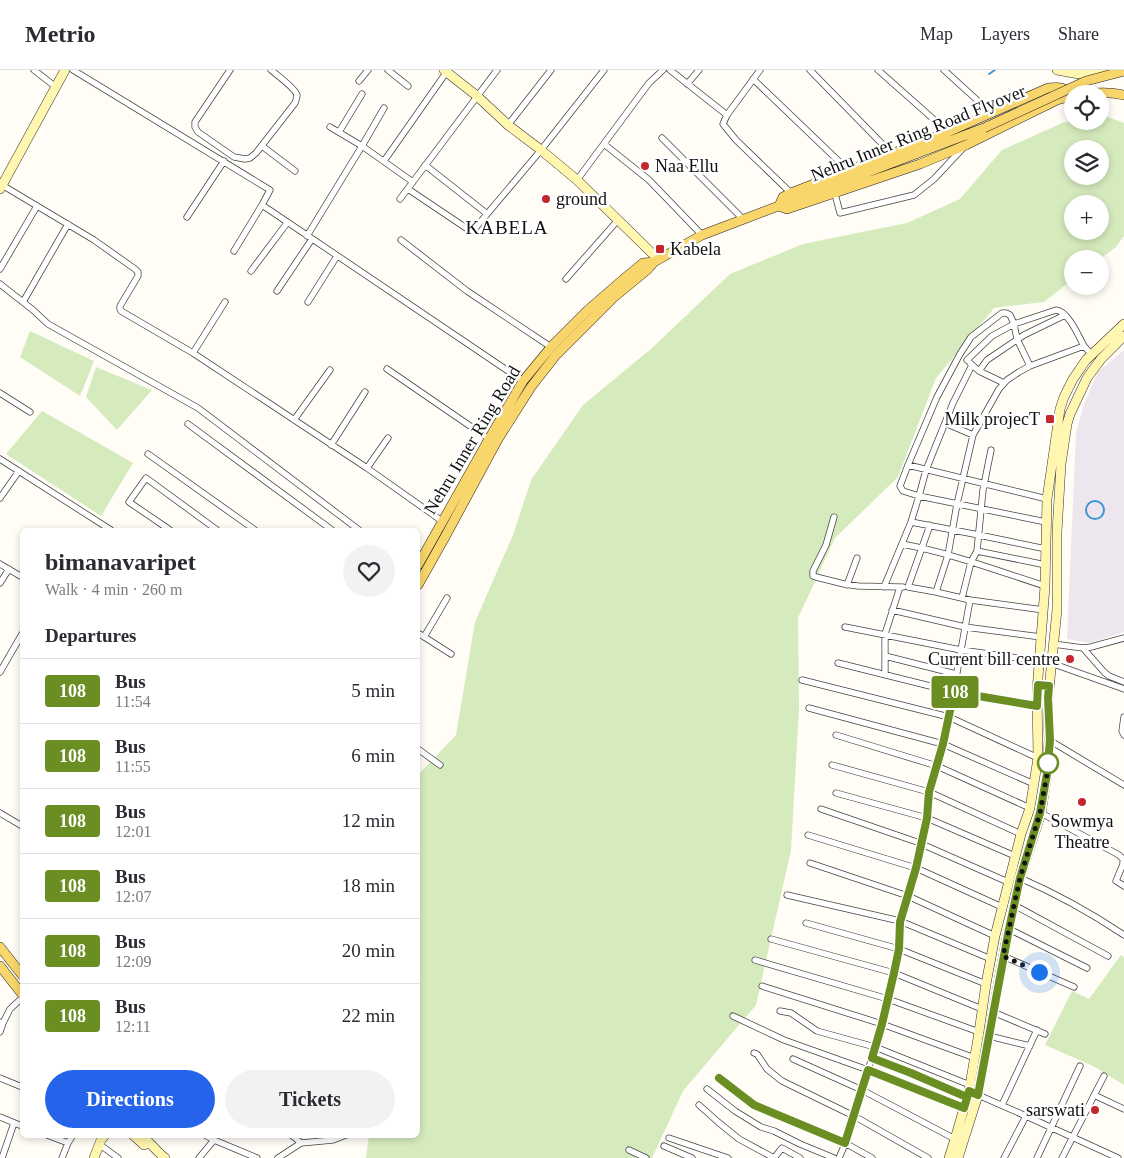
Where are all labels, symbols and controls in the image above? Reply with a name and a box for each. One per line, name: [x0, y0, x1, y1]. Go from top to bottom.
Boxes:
text: Metrio: [25, 21, 96, 47]
text: Map: [920, 24, 953, 44]
text: Layers: [981, 24, 1030, 44]
text: Share: [1058, 24, 1099, 44]
street label: Nehru Inner Ring Road Flyover: [808, 81, 1028, 185]
map controls: [1064, 85, 1109, 295]
button: locate: [1064, 85, 1109, 130]
button: layers: [1064, 140, 1109, 185]
place label: Naa Ellu: [655, 156, 718, 176]
marker: Naa Ellu: [639, 160, 651, 172]
place label: ground: [556, 189, 607, 209]
marker: ground: [540, 193, 552, 205]
button: +: [1064, 195, 1109, 240]
district label: KABELA: [465, 217, 549, 238]
place label: Kabela: [670, 239, 721, 259]
marker: Kabela: [654, 243, 666, 255]
button: −: [1064, 250, 1109, 295]
street label: Nehru Inner Ring Road: [420, 362, 524, 518]
place label: Milk projecT: [945, 409, 1040, 429]
marker: Milk projecT: [1044, 413, 1056, 425]
button: heart: [343, 545, 395, 597]
text: bimanavaripet: [45, 549, 196, 575]
text: Walk · 4 min · 260 m: [45, 581, 182, 598]
text: Departures: [45, 625, 136, 646]
place label: Current bill centre: [928, 649, 1060, 669]
marker: Current bill centre: [1064, 653, 1076, 665]
text: Bus: [115, 671, 146, 692]
line badge: 108: [926, 676, 984, 708]
text: 5 min: [351, 680, 395, 701]
text: 108: [59, 681, 86, 701]
text: 108: [942, 682, 969, 702]
text: 11:54: [115, 693, 151, 710]
text: Bus: [115, 736, 146, 757]
text: 6 min: [351, 745, 395, 766]
text: 108: [59, 746, 86, 766]
unlabelled marker: [1037, 752, 1059, 774]
text: 11:55: [115, 758, 151, 775]
marker: Sowmya Theatre: [1076, 796, 1088, 808]
text: Bus: [115, 801, 146, 822]
text: 12 min: [342, 810, 395, 831]
text: 108: [59, 811, 86, 831]
place label: Sowmya Theatre: [1051, 811, 1114, 852]
text: 12:01: [115, 823, 151, 840]
text: Bus: [115, 866, 146, 887]
text: 18 min: [342, 875, 395, 896]
text: 108: [59, 876, 86, 896]
text: 12:07: [115, 888, 151, 905]
text: Bus: [115, 931, 146, 952]
text: 20 min: [342, 940, 395, 961]
text: 108: [59, 941, 86, 961]
text: 12:09: [115, 953, 151, 970]
your location: [1027, 960, 1052, 985]
text: Bus: [115, 996, 146, 1017]
text: 22 min: [342, 1005, 395, 1026]
text: 108: [59, 1006, 86, 1026]
text: 12:11: [115, 1018, 151, 1035]
button: Directions: [45, 1070, 215, 1128]
button: Tickets: [225, 1070, 395, 1128]
place label: sarswati: [1026, 1100, 1085, 1120]
marker: sarswati: [1089, 1104, 1101, 1116]

